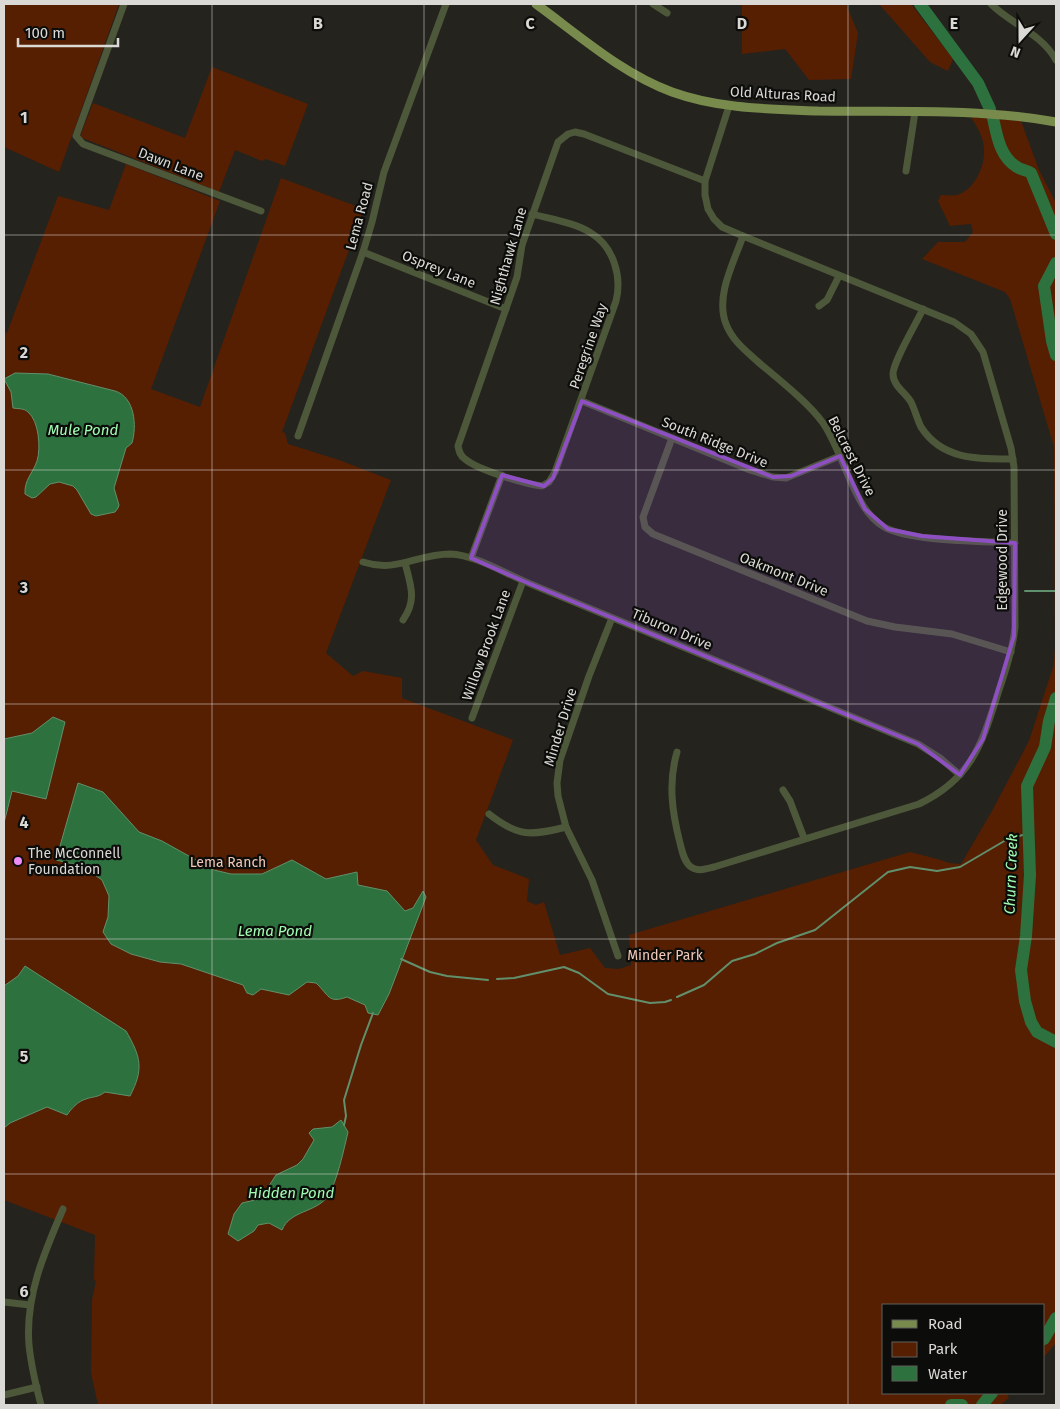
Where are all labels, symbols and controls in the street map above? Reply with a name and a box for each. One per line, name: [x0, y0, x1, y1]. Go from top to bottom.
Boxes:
text: B: [313, 14, 323, 33]
text: C: [525, 14, 535, 33]
text: D: [737, 14, 747, 33]
text: E: [950, 14, 958, 33]
scale bar: [18, 15, 118, 47]
north arrow: [995, 15, 1045, 65]
text: 100 m: [25, 24, 65, 42]
text: N: [1008, 42, 1023, 61]
street label: Old Alturas Road: [730, 83, 836, 106]
text: 1: [20, 108, 28, 127]
street label: Dawn Lane: [136, 144, 206, 185]
street label: Lema Road: [342, 180, 377, 252]
street label: Nighthawk Lane: [486, 205, 531, 307]
street label: Osprey Lane: [399, 247, 478, 292]
street label: Peregrine Way: [566, 301, 611, 391]
text: 2: [20, 343, 28, 362]
street label: South Ridge Drive: [659, 413, 770, 472]
street label: Belcrest Drive: [824, 413, 879, 499]
water label: Mule Pond: [48, 421, 118, 439]
street label: Edgewood Drive: [994, 509, 1011, 611]
street label: Oakmont Drive: [737, 549, 831, 600]
text: 3: [19, 578, 28, 597]
street label: Willow Brook Lane: [459, 587, 514, 703]
street label: Tiburon Drive: [629, 605, 715, 654]
street label: Minder Drive: [541, 686, 580, 768]
text: 4: [19, 813, 29, 832]
water label: Churn Creek: [1001, 833, 1021, 915]
place label: The McConnell Foundation: [28, 845, 120, 878]
park label: Lema Ranch: [190, 854, 266, 871]
marker: The McConnell Foundation: [12, 855, 24, 867]
water label: Lema Pond: [238, 922, 312, 940]
park label: Minder Park: [627, 947, 704, 964]
text: 5: [20, 1047, 29, 1066]
water label: Hidden Pond: [248, 1184, 334, 1202]
text: 6: [19, 1282, 29, 1301]
legend: [882, 1304, 1045, 1394]
text: Road: [928, 1315, 963, 1333]
text: Park: [928, 1340, 958, 1358]
text: Water: [928, 1365, 967, 1383]

